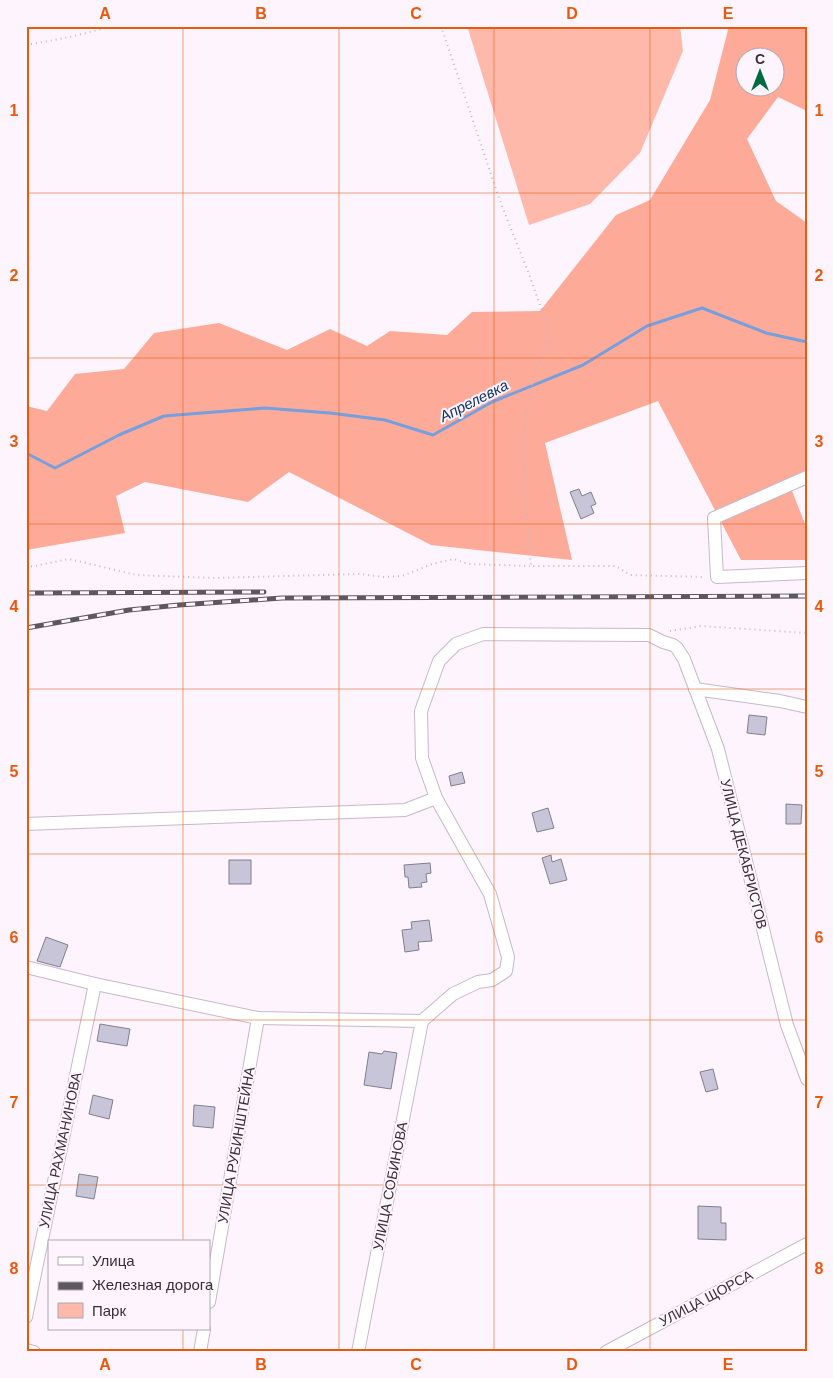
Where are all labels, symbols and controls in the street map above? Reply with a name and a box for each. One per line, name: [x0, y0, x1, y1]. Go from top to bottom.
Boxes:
text: A: [99, 5, 111, 22]
text: B: [255, 5, 267, 22]
text: C: [410, 5, 422, 22]
text: D: [566, 5, 578, 22]
text: E: [723, 5, 734, 22]
north arrow: [736, 48, 786, 98]
text: С: [755, 51, 765, 67]
text: 1: [10, 102, 19, 119]
text: 1: [815, 102, 824, 119]
text: 2: [10, 267, 19, 284]
text: 2: [815, 267, 824, 284]
water label: Апрелевка: [436, 376, 511, 425]
text: 3: [10, 433, 19, 450]
text: 3: [815, 433, 824, 450]
text: 4: [10, 598, 19, 615]
text: 4: [815, 598, 824, 615]
text: 5: [10, 763, 19, 780]
text: 5: [815, 763, 824, 780]
street label: УЛИЦА ДЕКАБРИСТОВ: [718, 777, 770, 931]
text: 6: [10, 929, 19, 946]
text: 6: [815, 929, 824, 946]
street label: УЛИЦА РУБИНШТЕЙНА: [213, 1065, 258, 1225]
street label: УЛИЦА РАХМАНИНОВА: [36, 1070, 84, 1229]
text: 7: [10, 1094, 19, 1111]
text: 7: [815, 1094, 824, 1111]
street label: УЛИЦА СОБИНОВА: [370, 1120, 410, 1252]
legend: [48, 1240, 210, 1330]
text: Улица: [92, 1252, 135, 1269]
text: 8: [10, 1260, 19, 1277]
text: 8: [815, 1260, 824, 1277]
street label: УЛИЦА ЩОРСА: [657, 1266, 756, 1329]
text: Железная дорога: [92, 1276, 214, 1293]
text: Парк: [92, 1302, 126, 1319]
text: A: [99, 1356, 111, 1373]
text: B: [255, 1356, 267, 1373]
text: C: [410, 1356, 422, 1373]
text: D: [566, 1356, 578, 1373]
text: E: [723, 1356, 734, 1373]

